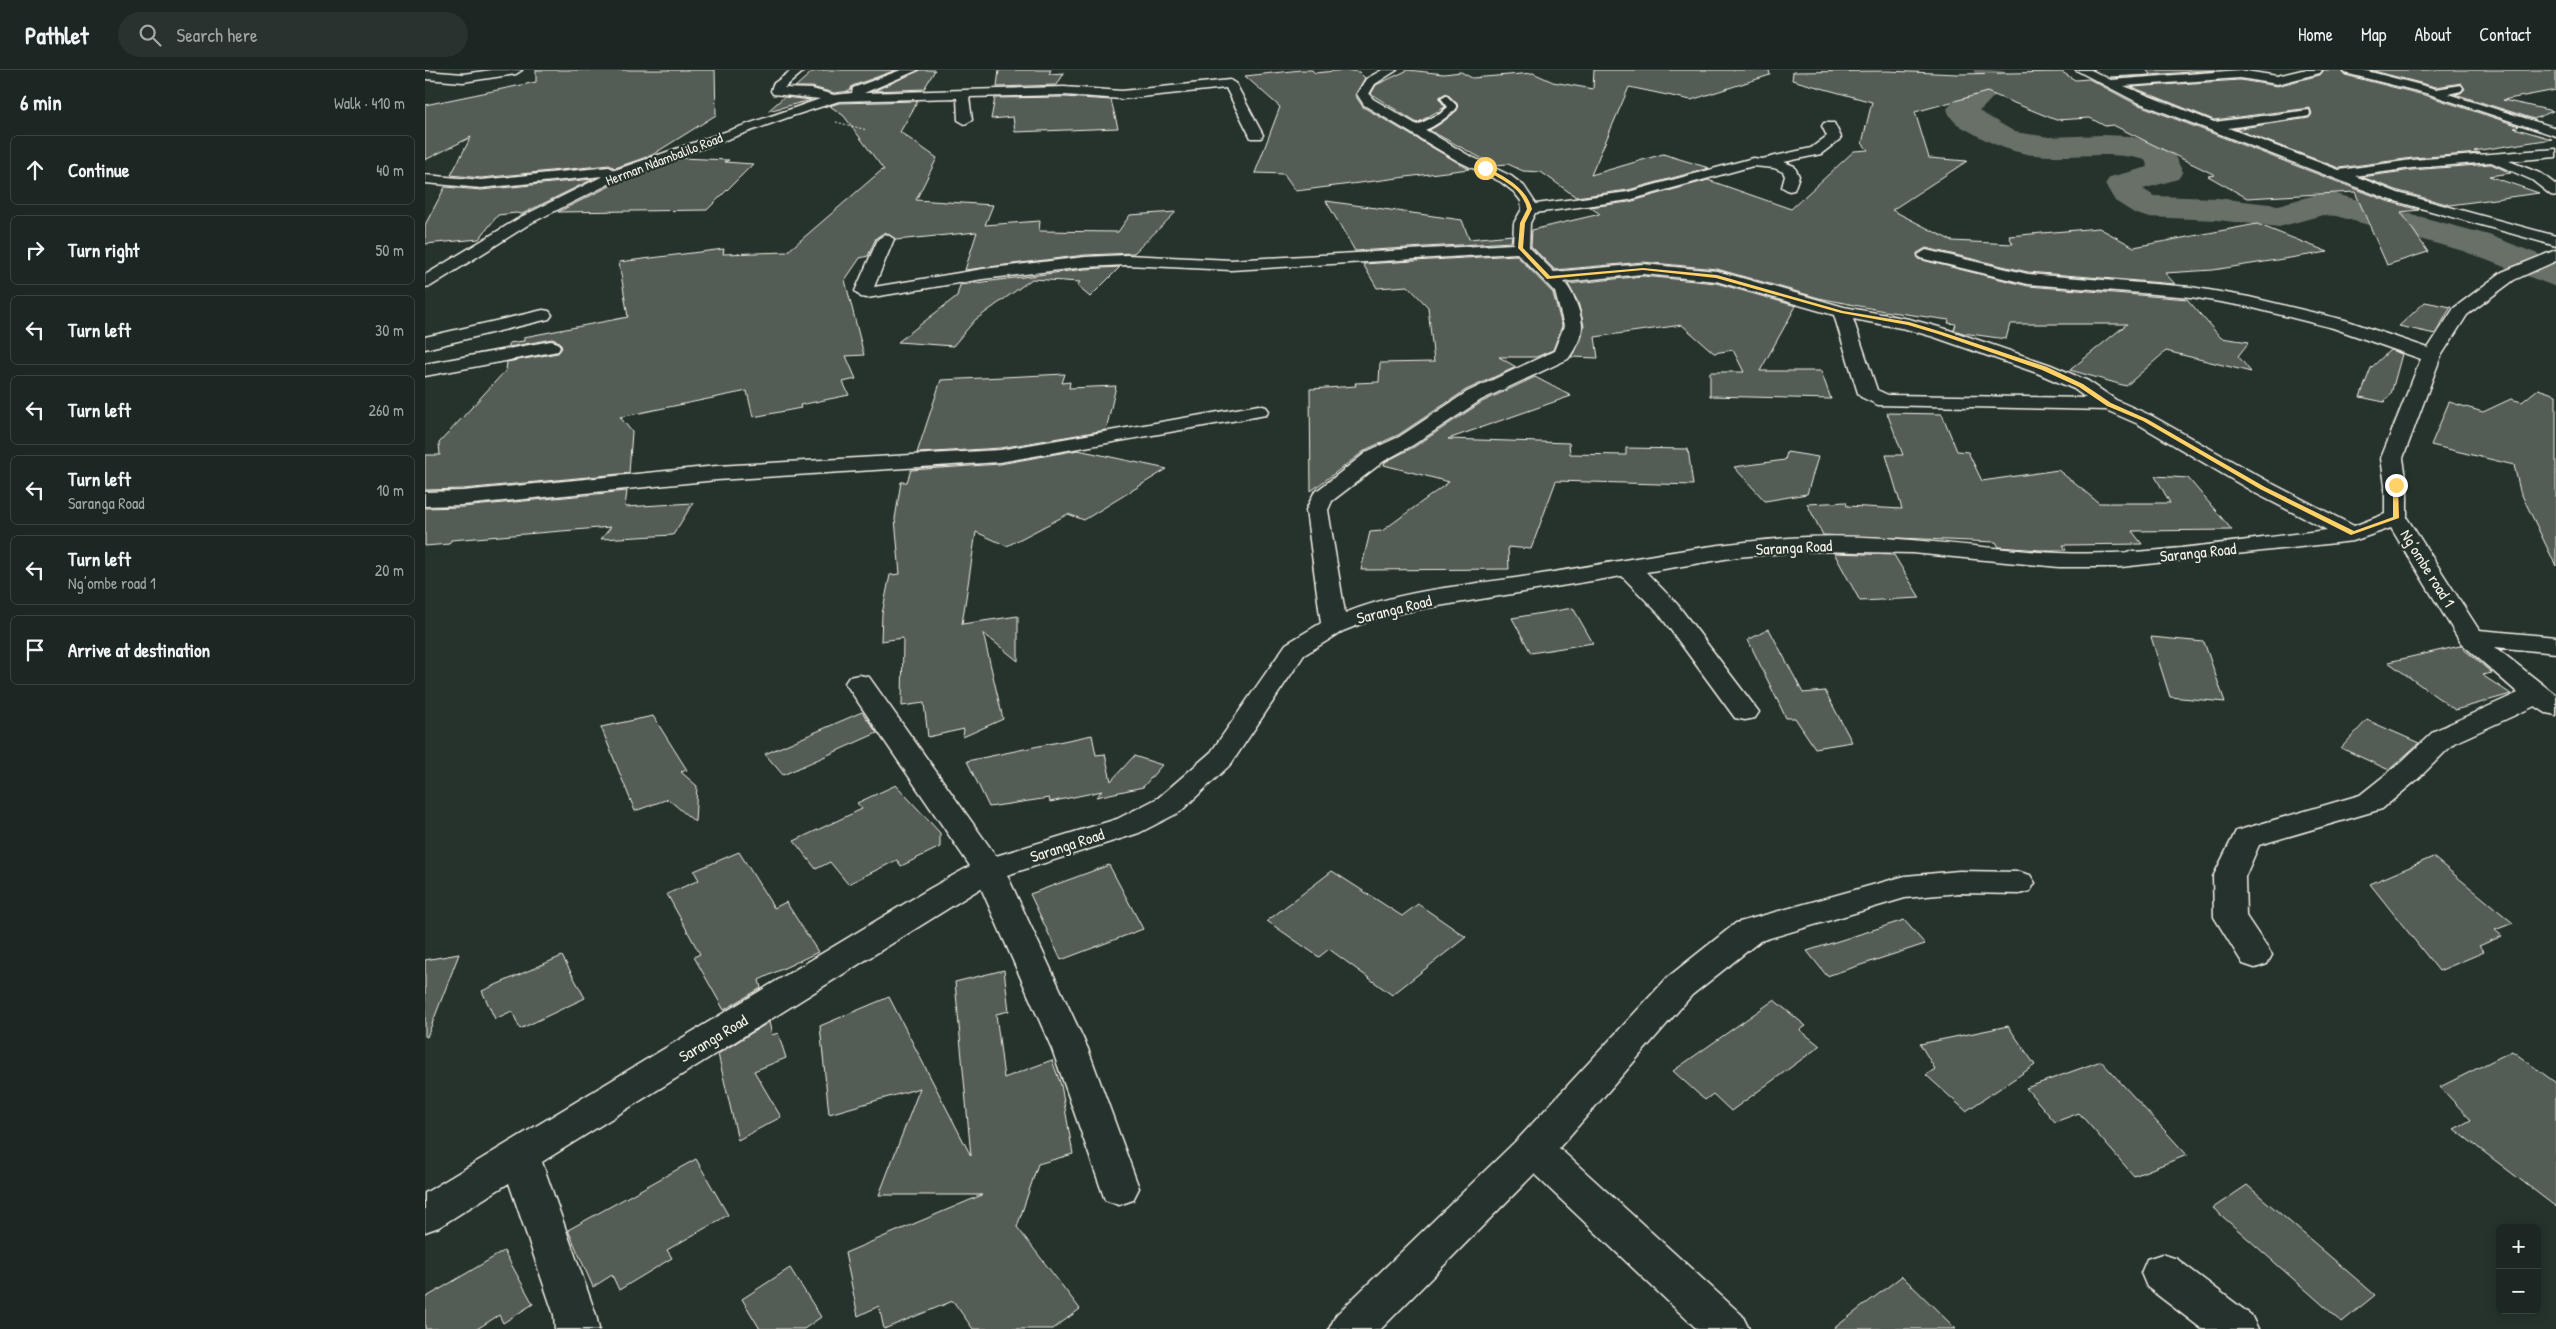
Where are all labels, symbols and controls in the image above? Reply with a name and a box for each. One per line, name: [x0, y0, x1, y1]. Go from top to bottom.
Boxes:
search box: [118, 12, 468, 57]
text: Pathlet: [25, 19, 88, 51]
icon: search: [136, 21, 164, 49]
text: Search here: [176, 22, 258, 48]
text: Home: [2298, 22, 2333, 47]
text: Map: [2361, 22, 2386, 47]
text: About: [2414, 22, 2451, 47]
text: Contact: [2479, 22, 2531, 47]
text: 6 min: [20, 88, 62, 117]
text: Walk · 410 m: [334, 92, 405, 114]
street label: Herman Ndambalilo Road: [603, 127, 725, 190]
icon: ahead: [21, 156, 49, 184]
text: Continue: [68, 157, 129, 183]
route start: [1474, 157, 1497, 180]
text: 40 m: [376, 159, 404, 181]
icon: right: [21, 236, 49, 264]
text: Turn right: [68, 237, 139, 263]
text: 50 m: [376, 239, 404, 261]
icon: left: [21, 316, 49, 344]
text: Turn left: [68, 317, 131, 343]
text: 30 m: [375, 319, 404, 341]
icon: left: [21, 396, 49, 424]
text: Turn left: [68, 397, 131, 423]
text: 260 m: [368, 399, 404, 421]
text: Turn left: [68, 466, 131, 492]
route end: [2385, 474, 2408, 497]
icon: left: [21, 476, 49, 504]
text: 10 m: [376, 479, 404, 501]
text: Saranga Road: [68, 492, 145, 514]
street label: Ng’ombe road 1: [2395, 525, 2461, 611]
street label: Saranga Road: [1755, 534, 1833, 560]
street label: Saranga Road: [2159, 537, 2237, 567]
text: Turn left: [68, 546, 131, 572]
icon: left: [21, 556, 49, 584]
text: 20 m: [375, 559, 404, 581]
text: Ng’ombe road 1: [68, 572, 156, 594]
street label: Saranga Road: [1354, 589, 1434, 629]
icon: arrive: [21, 636, 49, 664]
text: Arrive at destination: [68, 637, 210, 663]
street label: Saranga Road: [1027, 823, 1107, 867]
street label: Saranga Road: [675, 1009, 751, 1067]
map controls: [2496, 1224, 2541, 1314]
button: +: [2496, 1224, 2541, 1269]
button: −: [2496, 1269, 2541, 1314]

